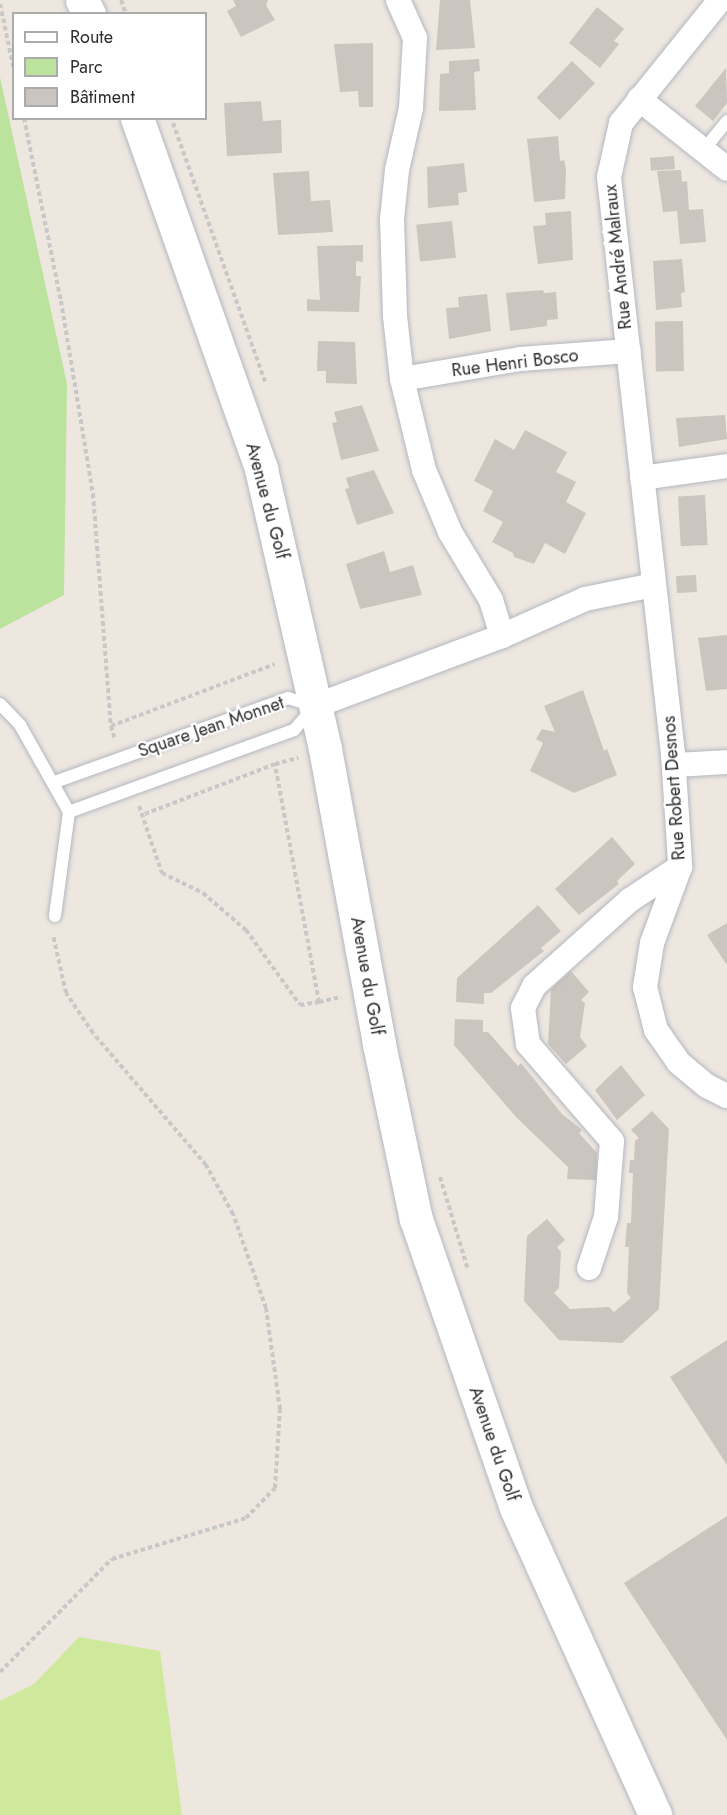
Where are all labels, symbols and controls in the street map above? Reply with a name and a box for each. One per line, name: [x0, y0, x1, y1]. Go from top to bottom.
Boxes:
legend: [12, 12, 207, 120]
text: Route: [70, 24, 113, 50]
text: Parc: [70, 54, 103, 80]
text: Bâtiment: [70, 84, 135, 110]
street label: Rue André Malraux: [600, 183, 636, 331]
street label: Rue Henri Bosco: [450, 345, 580, 381]
street label: Avenue du Golf: [241, 440, 293, 562]
street label: Square Jean Monnet: [135, 692, 287, 762]
street label: Rue Robert Desnos: [658, 715, 690, 861]
street label: Avenue du Golf: [346, 915, 388, 1037]
street label: Avenue du Golf: [464, 1384, 524, 1504]

